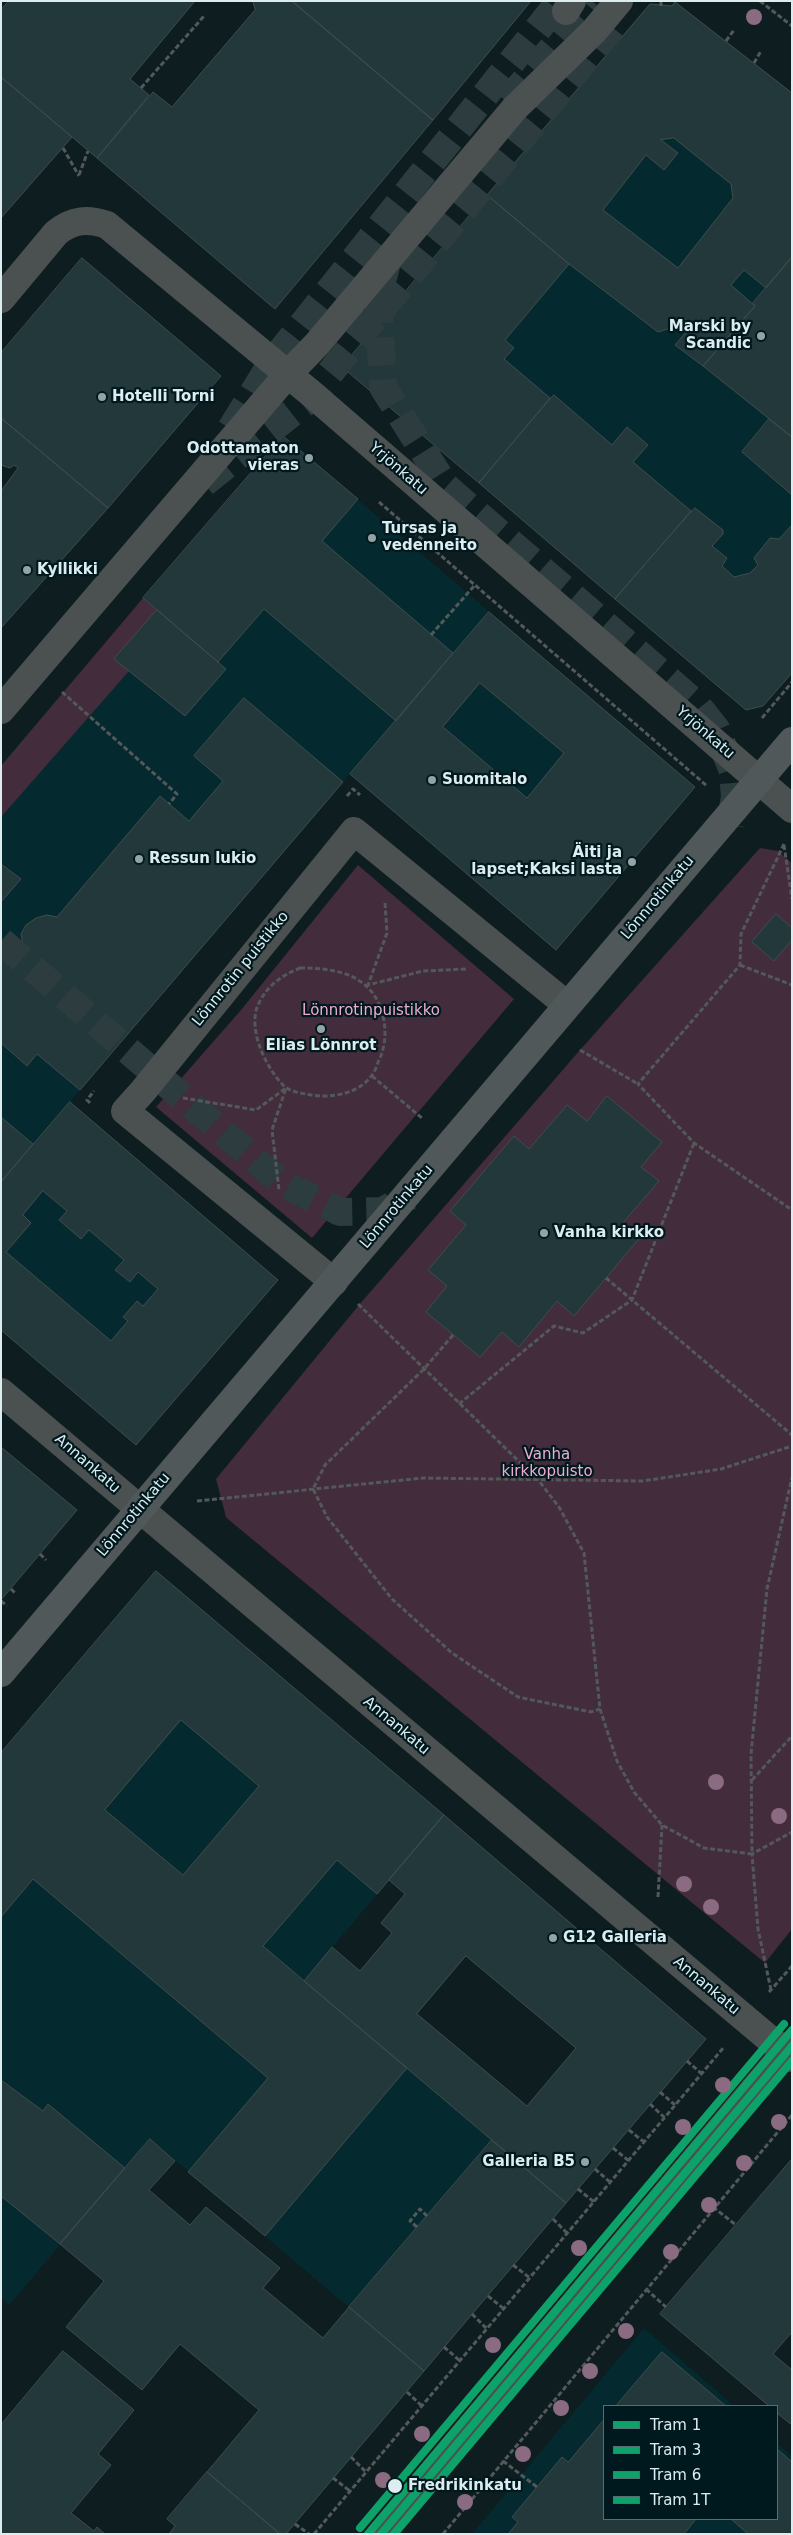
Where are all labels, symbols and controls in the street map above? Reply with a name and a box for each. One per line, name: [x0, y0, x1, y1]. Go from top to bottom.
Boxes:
place label: Marski by Scandic: [669, 318, 751, 353]
marker: Marski by Scandic: [755, 330, 767, 342]
place label: Hotelli Torni: [112, 388, 215, 406]
marker: Hotelli Torni: [96, 391, 108, 403]
street label: Yrjönkatu: [365, 439, 431, 499]
place label: Odottamaton vieras: [187, 440, 299, 475]
marker: Odottamaton vieras: [303, 452, 315, 464]
place label: Tursas ja vedenneito: [382, 520, 477, 555]
marker: Tursas ja vedenneito: [366, 532, 378, 544]
place label: Kyllikki: [37, 561, 98, 579]
marker: Kyllikki: [21, 564, 33, 576]
street label: Yrjönkatu: [672, 703, 738, 763]
place label: Suomitalo: [442, 771, 527, 789]
marker: Suomitalo: [426, 774, 438, 786]
place label: Äiti ja lapset;Kaksi lasta: [471, 844, 622, 879]
place label: Ressun lukio: [149, 850, 256, 868]
street label: Lönnrotinkatu: [618, 852, 698, 944]
marker: Ressun lukio: [133, 853, 145, 865]
marker: Äiti ja lapset;Kaksi lasta: [626, 856, 638, 868]
street label: Lönnrotin puistikko: [189, 908, 293, 1030]
park label: Lönnrotinpuistikko: [302, 1002, 440, 1020]
marker: Elias Lönnrot: [315, 1023, 327, 1035]
place label: Elias Lönnrot: [266, 1037, 376, 1055]
street label: Lönnrotinkatu: [357, 1161, 437, 1253]
place label: Vanha kirkko: [554, 1224, 664, 1242]
marker: Vanha kirkko: [538, 1227, 550, 1239]
street label: Annankatu: [51, 1431, 123, 1497]
park label: Vanha kirkkopuisto: [501, 1446, 593, 1481]
street label: Lönnrotinkatu: [94, 1469, 174, 1561]
street label: Annankatu: [359, 1693, 433, 1759]
place label: G12 Galleria: [563, 1929, 667, 1947]
marker: G12 Galleria: [547, 1932, 559, 1944]
street label: Annankatu: [669, 1953, 743, 2019]
place label: Galleria B5: [482, 2153, 575, 2171]
marker: Galleria B5: [579, 2156, 591, 2168]
legend: [603, 2405, 778, 2520]
text: Tram 1: [650, 2416, 701, 2434]
text: Tram 3: [650, 2441, 701, 2459]
text: Tram 6: [650, 2466, 701, 2484]
marker: Fredrikinkatu: [386, 2477, 404, 2495]
place label: Fredrikinkatu: [408, 2477, 522, 2495]
text: Tram 1T: [650, 2491, 710, 2509]

